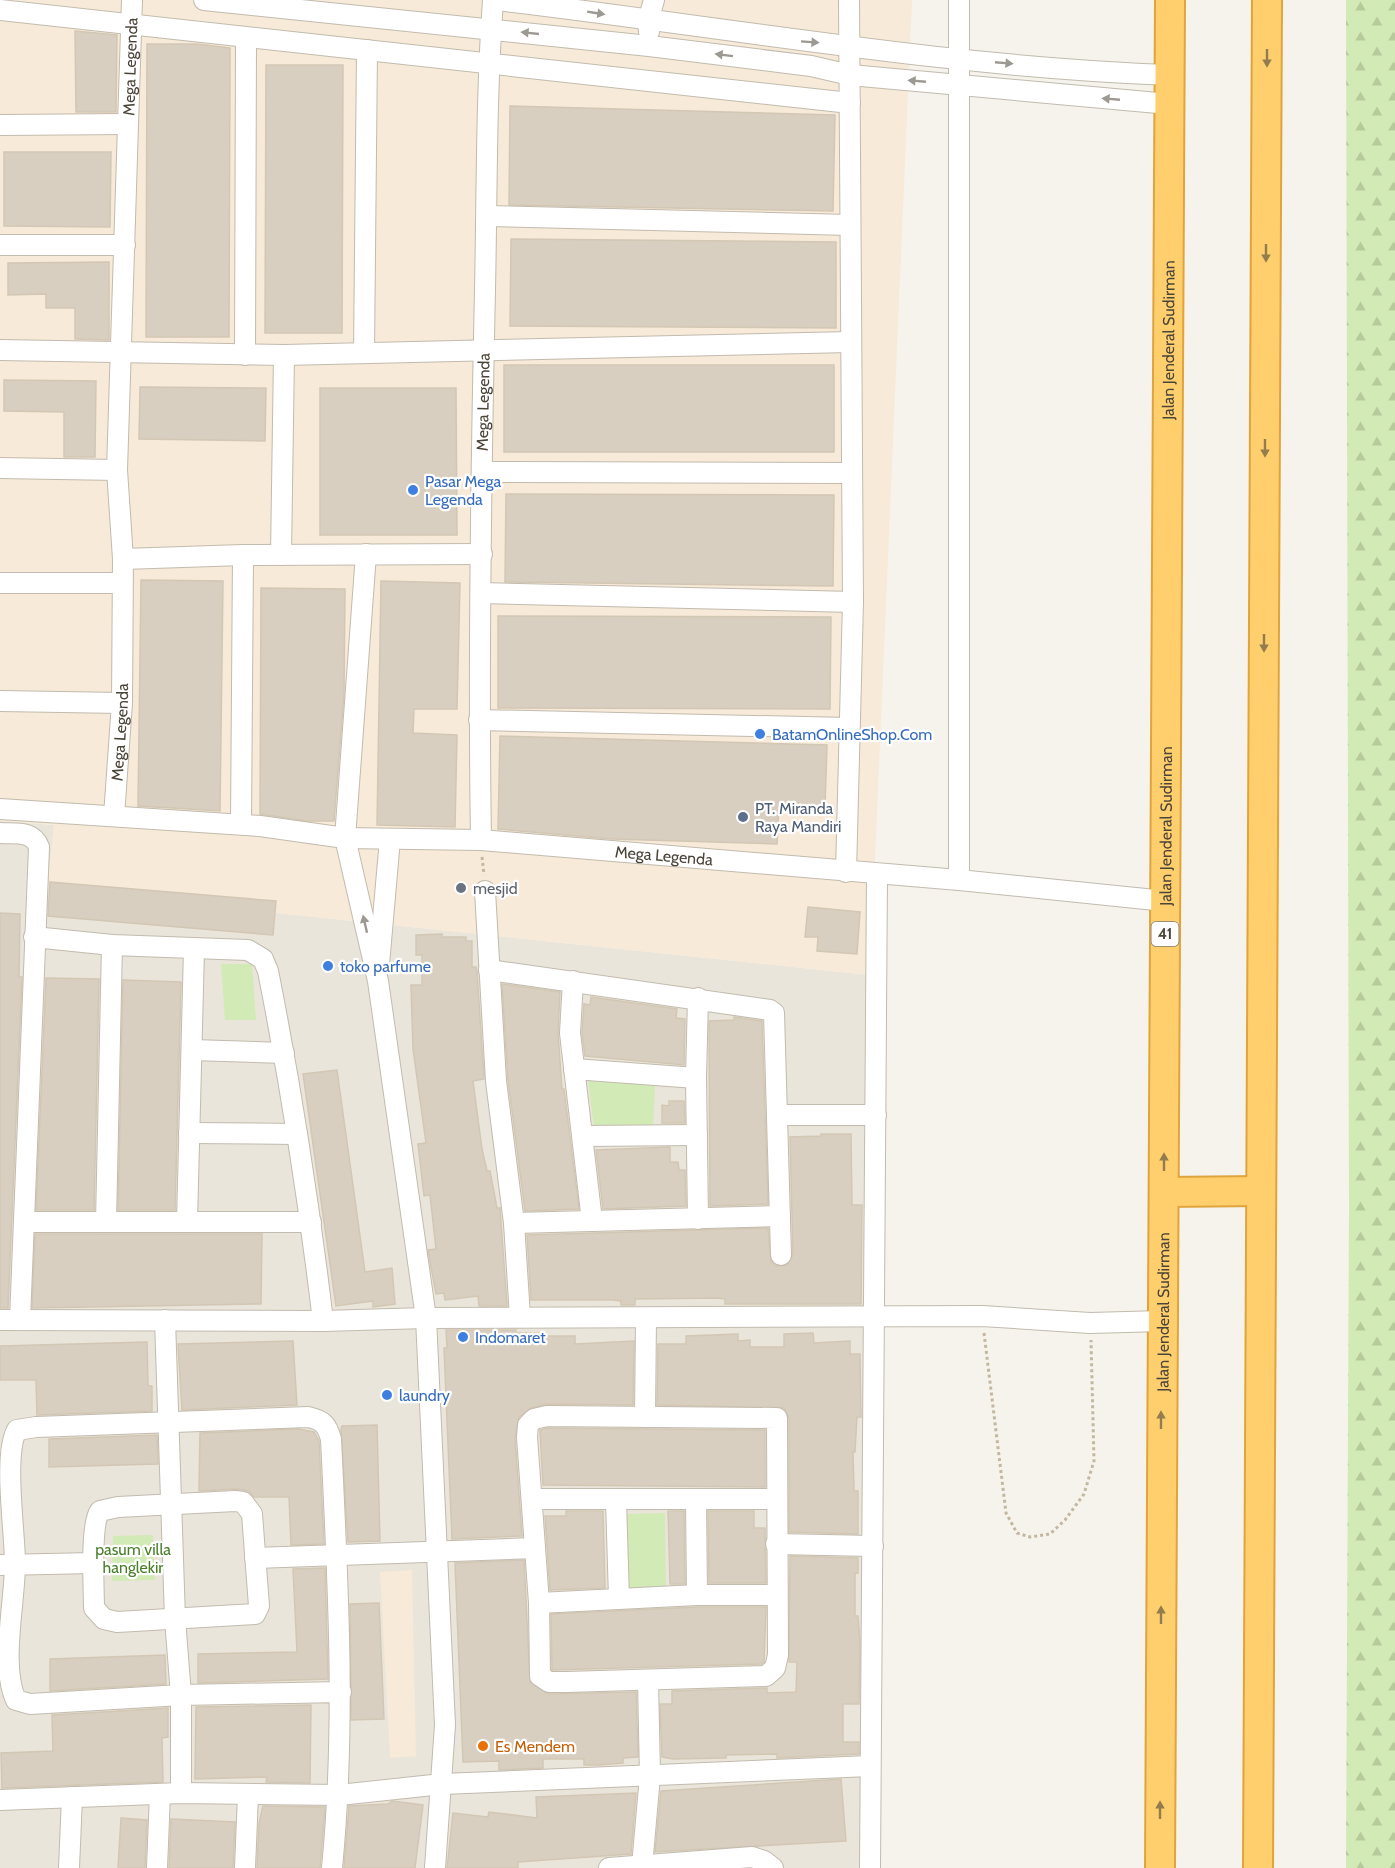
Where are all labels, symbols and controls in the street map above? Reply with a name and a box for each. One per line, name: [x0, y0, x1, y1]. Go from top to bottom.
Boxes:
one-way arrow: [587, 9, 606, 18]
street label: Mega Legenda: [119, 17, 141, 116]
one-way arrow: [521, 28, 540, 38]
one-way arrow: [801, 38, 820, 47]
one-way arrow: [1262, 49, 1272, 68]
one-way arrow: [714, 51, 733, 60]
one-way arrow: [994, 58, 1013, 68]
one-way arrow: [907, 76, 926, 86]
one-way arrow: [1101, 94, 1120, 104]
one-way arrow: [1261, 244, 1271, 263]
street label: Jalan Jenderal Sudirman: [1159, 260, 1179, 421]
street label: Mega Legenda: [473, 352, 494, 451]
one-way arrow: [1260, 439, 1270, 458]
place label: Pasar Mega Legenda: [425, 472, 502, 509]
marker: Pasar Mega Legenda: [406, 483, 420, 497]
one-way arrow: [1259, 634, 1269, 653]
street label: Mega Legenda: [107, 683, 132, 782]
place label: BatamOnlineShop.Com: [772, 725, 932, 744]
marker: BatamOnlineShop.Com: [753, 727, 767, 741]
street label: Jalan Jenderal Sudirman: [1156, 746, 1176, 907]
place label: PT. Miranda Raya Mandiri: [755, 799, 841, 836]
marker: PT. Miranda Raya Mandiri: [736, 810, 750, 824]
street label: Mega Legenda: [614, 842, 714, 869]
place label: mesjid: [473, 879, 518, 898]
marker: mesjid: [454, 881, 468, 895]
one-way arrow: [359, 915, 369, 933]
road number: 41: [1152, 922, 1178, 946]
place label: toko parfume: [340, 957, 431, 976]
marker: toko parfume: [321, 959, 335, 973]
one-way arrow: [1159, 1152, 1169, 1171]
street label: Jalan Jenderal Sudirman: [1154, 1232, 1173, 1393]
place label: Indomaret: [475, 1328, 546, 1347]
marker: Indomaret: [456, 1330, 470, 1344]
place label: laundry: [399, 1386, 450, 1405]
marker: laundry: [380, 1388, 394, 1402]
one-way arrow: [1157, 1410, 1166, 1429]
park label: pasum villa hanglekir: [95, 1540, 171, 1577]
one-way arrow: [1156, 1605, 1166, 1624]
place label: Es Mendem: [495, 1737, 575, 1756]
marker: Es Mendem: [476, 1739, 490, 1753]
one-way arrow: [1155, 1800, 1165, 1819]

